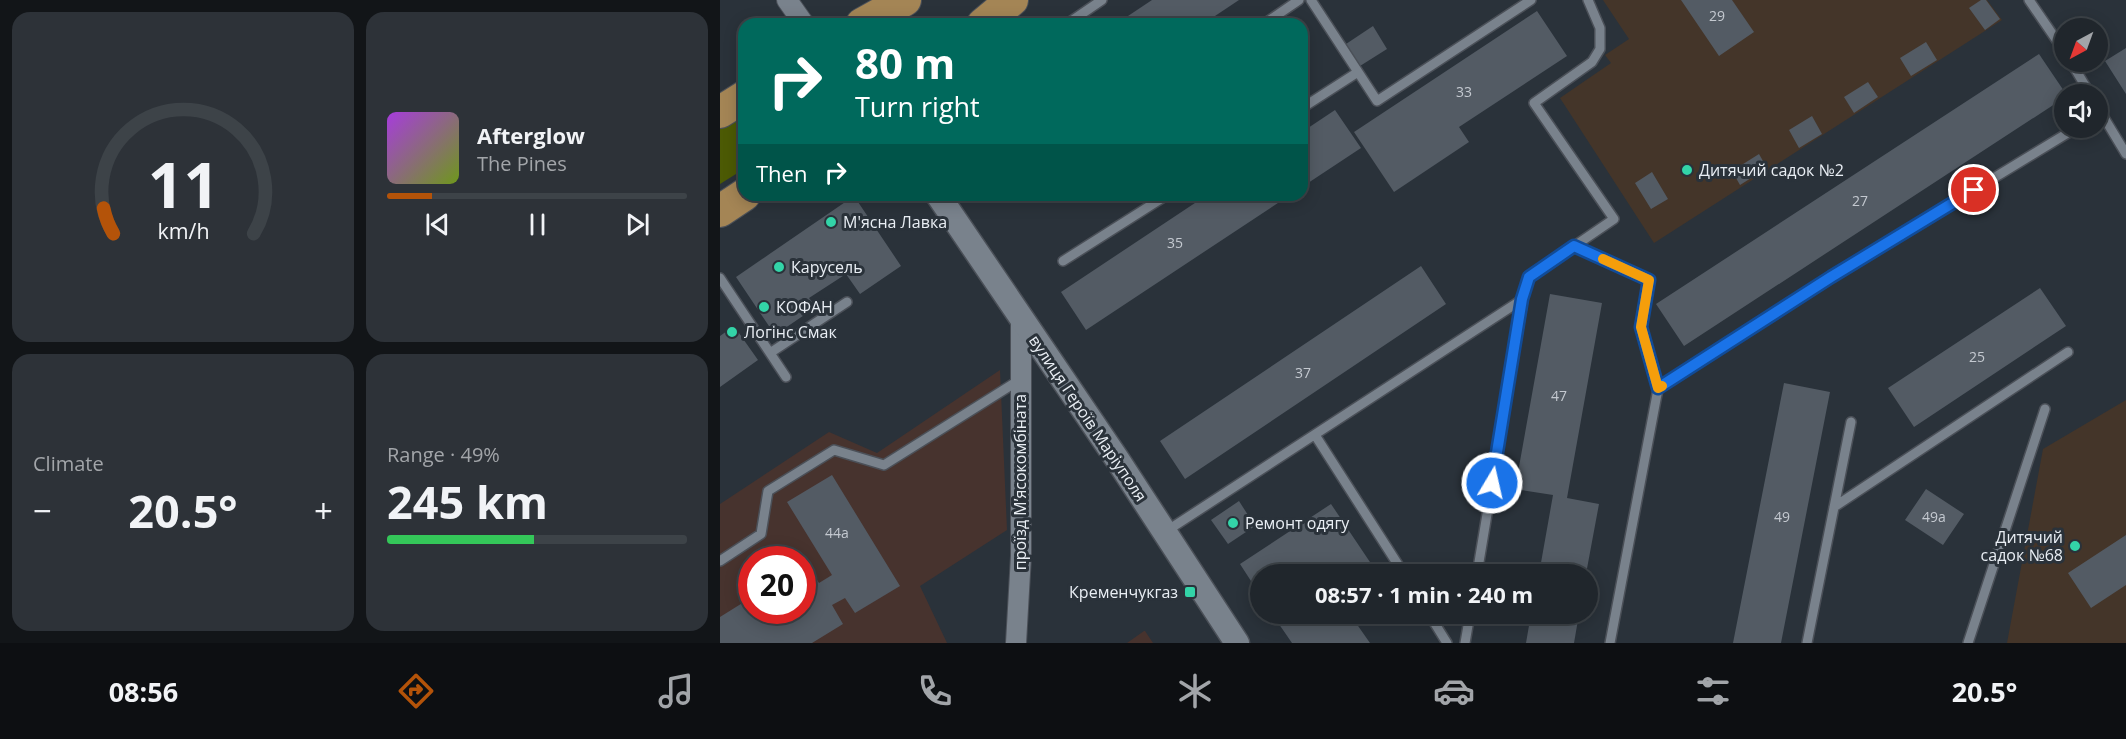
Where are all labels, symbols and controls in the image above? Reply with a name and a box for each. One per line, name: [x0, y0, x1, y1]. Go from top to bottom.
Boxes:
house number: 29: [1709, 6, 1725, 25]
north arrow: [2054, 18, 2108, 72]
map controls: [2054, 18, 2108, 138]
text: 80 m: [855, 34, 955, 91]
icon: right: [756, 42, 834, 120]
house number: 33: [1456, 82, 1472, 101]
button: sound: [2054, 84, 2108, 138]
text: Turn right: [855, 88, 980, 125]
text: Afterglow: [477, 120, 585, 150]
text: 11: [147, 141, 219, 226]
text: The Pines: [477, 150, 567, 177]
icon: right: [819, 156, 852, 189]
text: Then: [756, 158, 807, 188]
place label: Дитячий садок №2: [1699, 159, 1844, 181]
marker: Дитячий садок №2: [1680, 163, 1694, 177]
pin: [1948, 164, 1999, 215]
icon: arrive: [1957, 173, 1990, 206]
house number: 27: [1852, 191, 1868, 210]
icon: previous: [421, 208, 454, 241]
icon: pause: [521, 208, 554, 241]
icon: next: [621, 208, 654, 241]
place label: М'ясна Лавка: [843, 211, 947, 233]
marker: М'ясна Лавка: [824, 215, 838, 229]
text: km/h: [157, 216, 209, 245]
house number: 35: [1167, 233, 1183, 252]
place label: Карусель: [791, 256, 863, 278]
marker: Карусель: [772, 260, 786, 274]
place label: КОФАН: [776, 296, 833, 318]
marker: КОФАН: [757, 300, 771, 314]
place label: Логінс Смак: [744, 321, 837, 343]
marker: Логінс Смак: [725, 325, 739, 339]
street label: вулиця Героїв Маріуполя: [1024, 330, 1152, 506]
house number: 25: [1969, 347, 1985, 366]
house number: 37: [1295, 363, 1311, 382]
house number: 47: [1551, 386, 1567, 405]
street label: проїзд Мʼясокомбіната: [1009, 394, 1031, 570]
text: Range · 49%: [387, 441, 500, 468]
text: Climate: [33, 450, 104, 477]
position arrow: [1460, 451, 1524, 515]
text: 245 km: [387, 471, 548, 532]
text: 20.5°: [128, 480, 238, 541]
text: −: [33, 488, 52, 533]
text: +: [314, 488, 333, 533]
house number: 49: [1774, 507, 1790, 526]
house number: 49а: [1922, 507, 1946, 526]
place label: Ремонт одягу: [1245, 512, 1350, 534]
marker: Ремонт одягу: [1226, 516, 1240, 530]
house number: 44а: [825, 523, 849, 542]
place label: Дитячий садок №68: [1981, 526, 2063, 566]
marker: Дитячий садок №68: [2068, 539, 2082, 553]
speed limit sign: 20: [738, 546, 816, 624]
text: 08:57 · 1 min · 240 m: [1315, 579, 1533, 609]
place label: Кременчукгаз: [1069, 581, 1178, 603]
marker: Кременчукгаз: [1183, 585, 1197, 599]
icon: directions: [395, 670, 437, 712]
icon: music: [655, 670, 697, 712]
icon: phone: [914, 670, 956, 712]
icon: climate: [1174, 670, 1216, 712]
icon: car: [1433, 670, 1475, 712]
icon: filters: [1692, 670, 1734, 712]
text: 08:56: [109, 673, 178, 710]
text: 20.5°: [1952, 673, 2017, 710]

